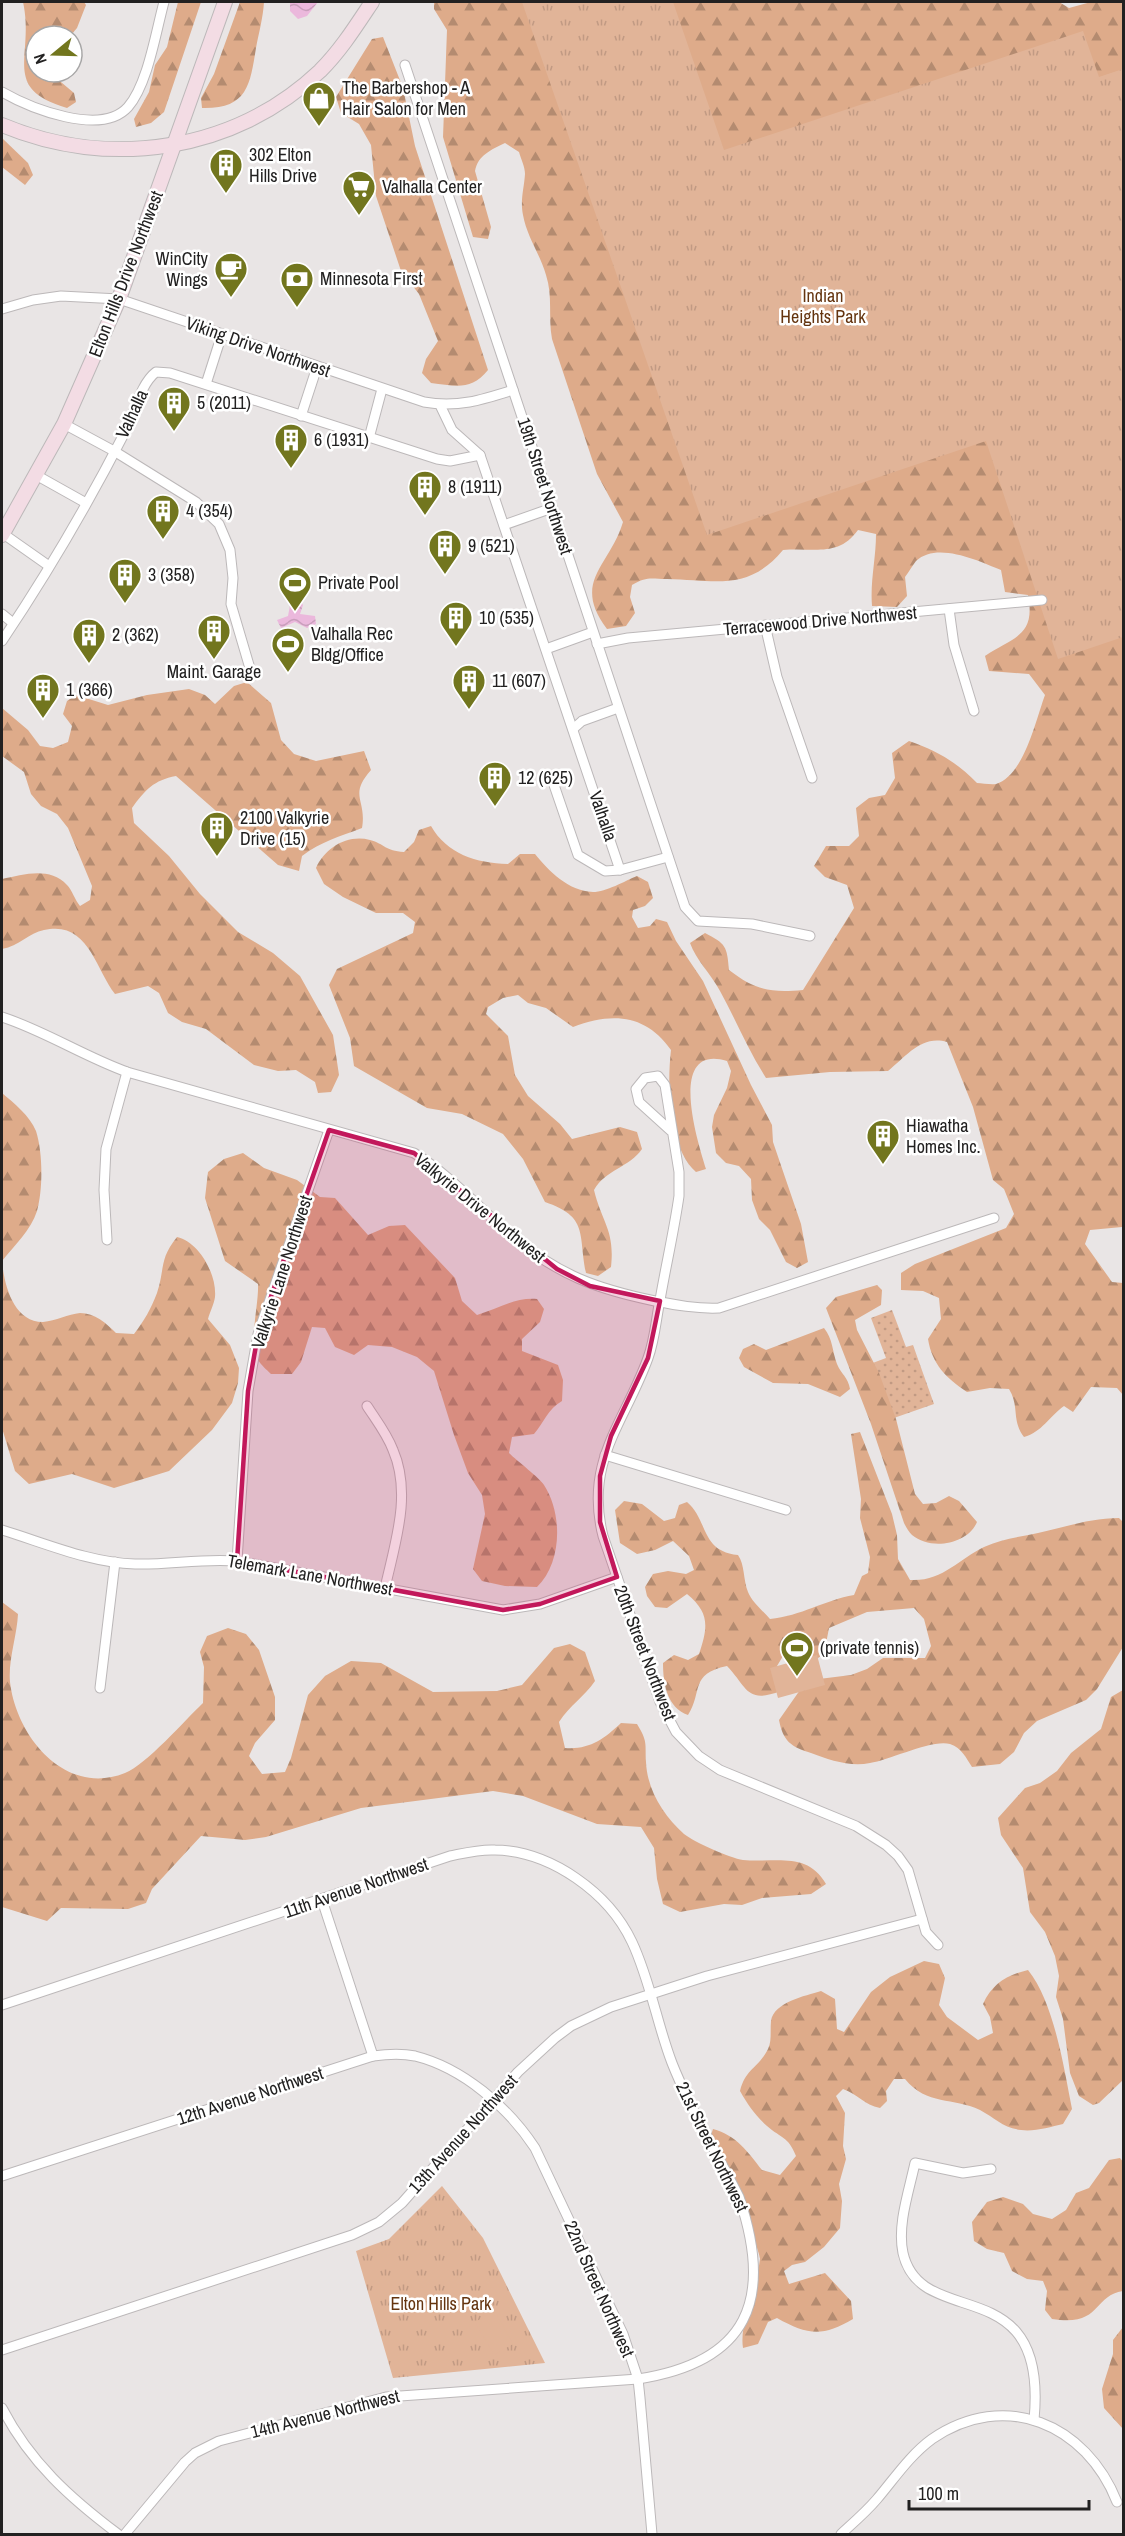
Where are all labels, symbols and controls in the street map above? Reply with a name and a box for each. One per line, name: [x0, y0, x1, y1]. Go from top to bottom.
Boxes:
north arrow: [24, 24, 84, 84]
text: N: [28, 51, 52, 67]
place label: The Barbershop - A Hair Salon for Men: [342, 75, 470, 121]
shop icon: The Barbershop - A Hair Salon for Men: [301, 80, 337, 127]
place label: 302 Elton Hills Drive: [249, 142, 317, 188]
building icon: 302 Elton Hills Drive: [208, 147, 244, 194]
supermarket icon: Valhalla Center: [341, 169, 377, 216]
place label: Valhalla Center: [382, 174, 482, 199]
street label: Elton Hills Drive Northwest: [82, 187, 169, 361]
place label: WinCity Wings: [156, 246, 209, 292]
cafe icon: WinCity Wings: [213, 251, 249, 298]
bank icon: Minnesota First: [279, 261, 315, 308]
place label: Minnesota First: [320, 266, 423, 291]
park label: Indian Heights Park: [780, 283, 866, 329]
street label: Viking Drive Northwest: [182, 310, 334, 383]
street label: Valhalla: [109, 385, 154, 442]
building icon: 5 (2011): [156, 385, 192, 432]
place label: 5 (2011): [197, 390, 251, 415]
street label: 19th Street Northwest: [512, 414, 579, 558]
building icon: 6 (1931): [273, 422, 309, 469]
place label: 6 (1931): [314, 427, 369, 452]
building icon: 8 (1911): [407, 469, 443, 516]
place label: 8 (1911): [448, 474, 502, 499]
building icon: 4 (354): [145, 493, 181, 540]
place label: 4 (354): [186, 498, 233, 523]
building icon: 9 (521): [427, 528, 463, 575]
place label: 9 (521): [468, 533, 515, 558]
building icon: 3 (358): [107, 557, 143, 604]
place label: 3 (358): [148, 562, 195, 587]
sports icon: Private Pool: [277, 565, 313, 612]
place label: Private Pool: [318, 570, 398, 595]
building icon: 10 (535): [438, 600, 474, 647]
street label: Terracewood Drive Northwest: [722, 600, 918, 641]
place label: 10 (535): [479, 605, 534, 630]
building icon: Maint. Garage: [196, 613, 232, 660]
building icon: 2 (362): [71, 617, 107, 664]
place label: Valhalla Rec Bldg/Office: [311, 621, 393, 667]
place label: 2 (362): [112, 622, 159, 647]
sports icon: Valhalla Rec Bldg/Office: [270, 626, 306, 673]
place label: Maint. Garage: [167, 659, 261, 684]
building icon: 11 (607): [451, 663, 487, 710]
place label: 11 (607): [492, 668, 546, 693]
building icon: 1 (366): [25, 672, 61, 719]
place label: 1 (366): [66, 677, 113, 702]
building icon: 12 (625): [477, 760, 513, 807]
place label: 12 (625): [518, 765, 573, 790]
street label: Valhalla: [583, 787, 624, 844]
place label: 2100 Valkyrie Drive (15): [240, 805, 329, 851]
building icon: 2100 Valkyrie Drive (15): [199, 810, 235, 857]
place label: Hiawatha Homes Inc.: [906, 1113, 981, 1159]
building icon: Hiawatha Homes Inc.: [865, 1118, 901, 1165]
street label: Valkyrie Drive Northwest: [409, 1147, 551, 1268]
street label: Valkyrie Lane Northwest: [245, 1192, 318, 1352]
street label: Telemark Lane Northwest: [226, 1548, 395, 1601]
street label: 20th Street Northwest: [608, 1582, 683, 1724]
sports icon: (private tennis): [779, 1630, 815, 1677]
place label: (private tennis): [820, 1635, 919, 1660]
street label: 11th Avenue Northwest: [280, 1851, 431, 1924]
street label: 12th Avenue Northwest: [174, 2060, 326, 2131]
street label: 13th Avenue Northwest: [402, 2069, 523, 2199]
street label: 21st Street Northwest: [670, 2078, 755, 2216]
street label: 22nd Street Northwest: [558, 2217, 641, 2361]
park label: Elton Hills Park: [391, 2291, 492, 2316]
street label: 14th Avenue Northwest: [248, 2383, 402, 2444]
scale bar: [909, 2473, 1089, 2511]
text: 100 m: [918, 2481, 959, 2506]

